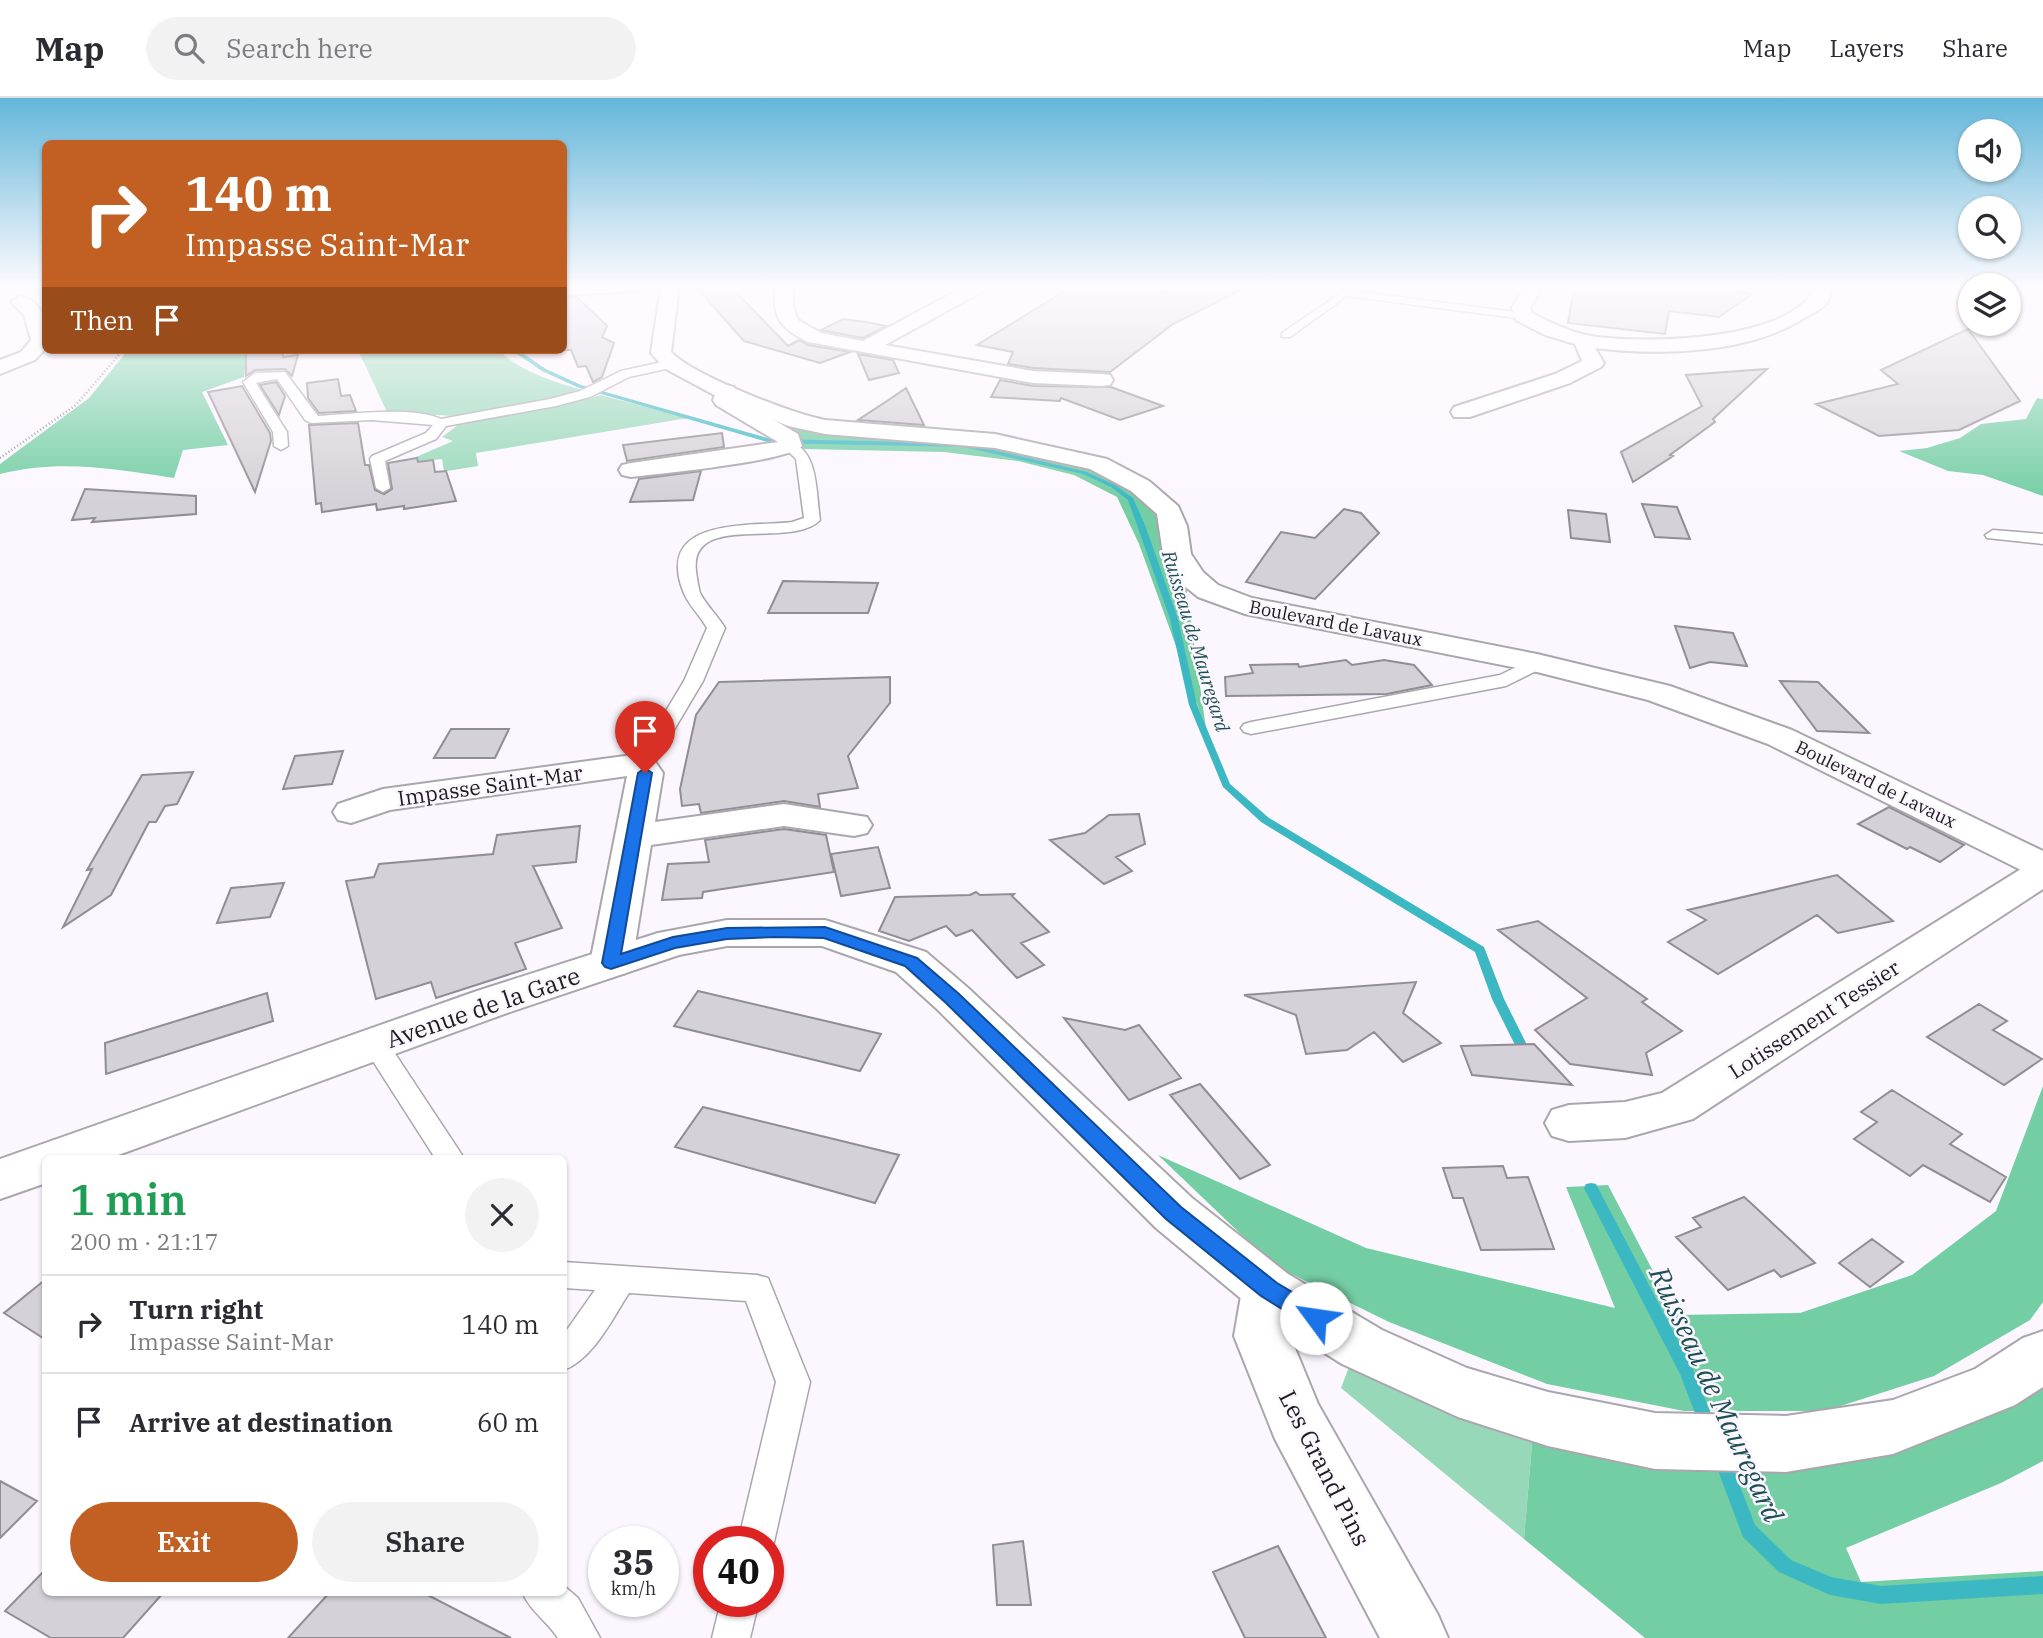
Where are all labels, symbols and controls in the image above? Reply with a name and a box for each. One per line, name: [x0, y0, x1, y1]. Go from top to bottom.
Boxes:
search box: [146, 17, 636, 80]
text: Map: [35, 27, 104, 70]
icon: search: [170, 29, 208, 67]
text: Search here: [226, 31, 373, 65]
text: Map: [1743, 32, 1791, 64]
text: Layers: [1829, 32, 1904, 64]
text: Share: [1942, 32, 2008, 64]
map controls: [1958, 119, 2021, 336]
button: sound: [1958, 119, 2021, 182]
text: 140 m: [185, 161, 332, 224]
icon: right: [70, 168, 161, 259]
button: search: [1958, 196, 2021, 259]
text: Impasse Saint-Mar: [185, 223, 469, 265]
button: layers: [1958, 273, 2021, 336]
icon: arrive: [148, 301, 186, 339]
text: Then: [70, 303, 134, 337]
water label: Ruisseau de Mauregard: [1157, 546, 1235, 735]
street label: Boulevard de Lavaux: [1247, 595, 1425, 651]
pin: [615, 701, 675, 773]
icon: arrive: [626, 712, 664, 750]
street label: Boulevard de Lavaux: [1792, 735, 1960, 833]
street label: Impasse Saint-Mar: [396, 758, 585, 812]
street label: Lotissement Tessier: [1723, 953, 1905, 1085]
street label: Avenue de la Gare: [382, 959, 584, 1055]
text: 1 min: [70, 1172, 187, 1227]
button: close: [465, 1178, 539, 1252]
text: 200 m · 21:17: [70, 1226, 219, 1256]
water label: Ruisseau de Mauregard: [1641, 1259, 1793, 1528]
position arrow: [1279, 1281, 1353, 1355]
text: Turn right: [129, 1292, 263, 1326]
icon: right: [70, 1305, 108, 1343]
text: 140 m: [461, 1307, 539, 1341]
text: Impasse Saint-Mar: [129, 1326, 333, 1356]
street label: Les Grand Pins: [1272, 1385, 1378, 1551]
icon: arrive: [70, 1403, 108, 1441]
text: Arrive at destination: [129, 1405, 393, 1439]
text: 60 m: [477, 1405, 539, 1439]
button: Exit: [70, 1502, 298, 1582]
button: Share: [312, 1502, 539, 1582]
speed limit sign: 40: [693, 1526, 784, 1617]
text: 35: [612, 1539, 655, 1585]
text: km/h: [611, 1577, 656, 1600]

